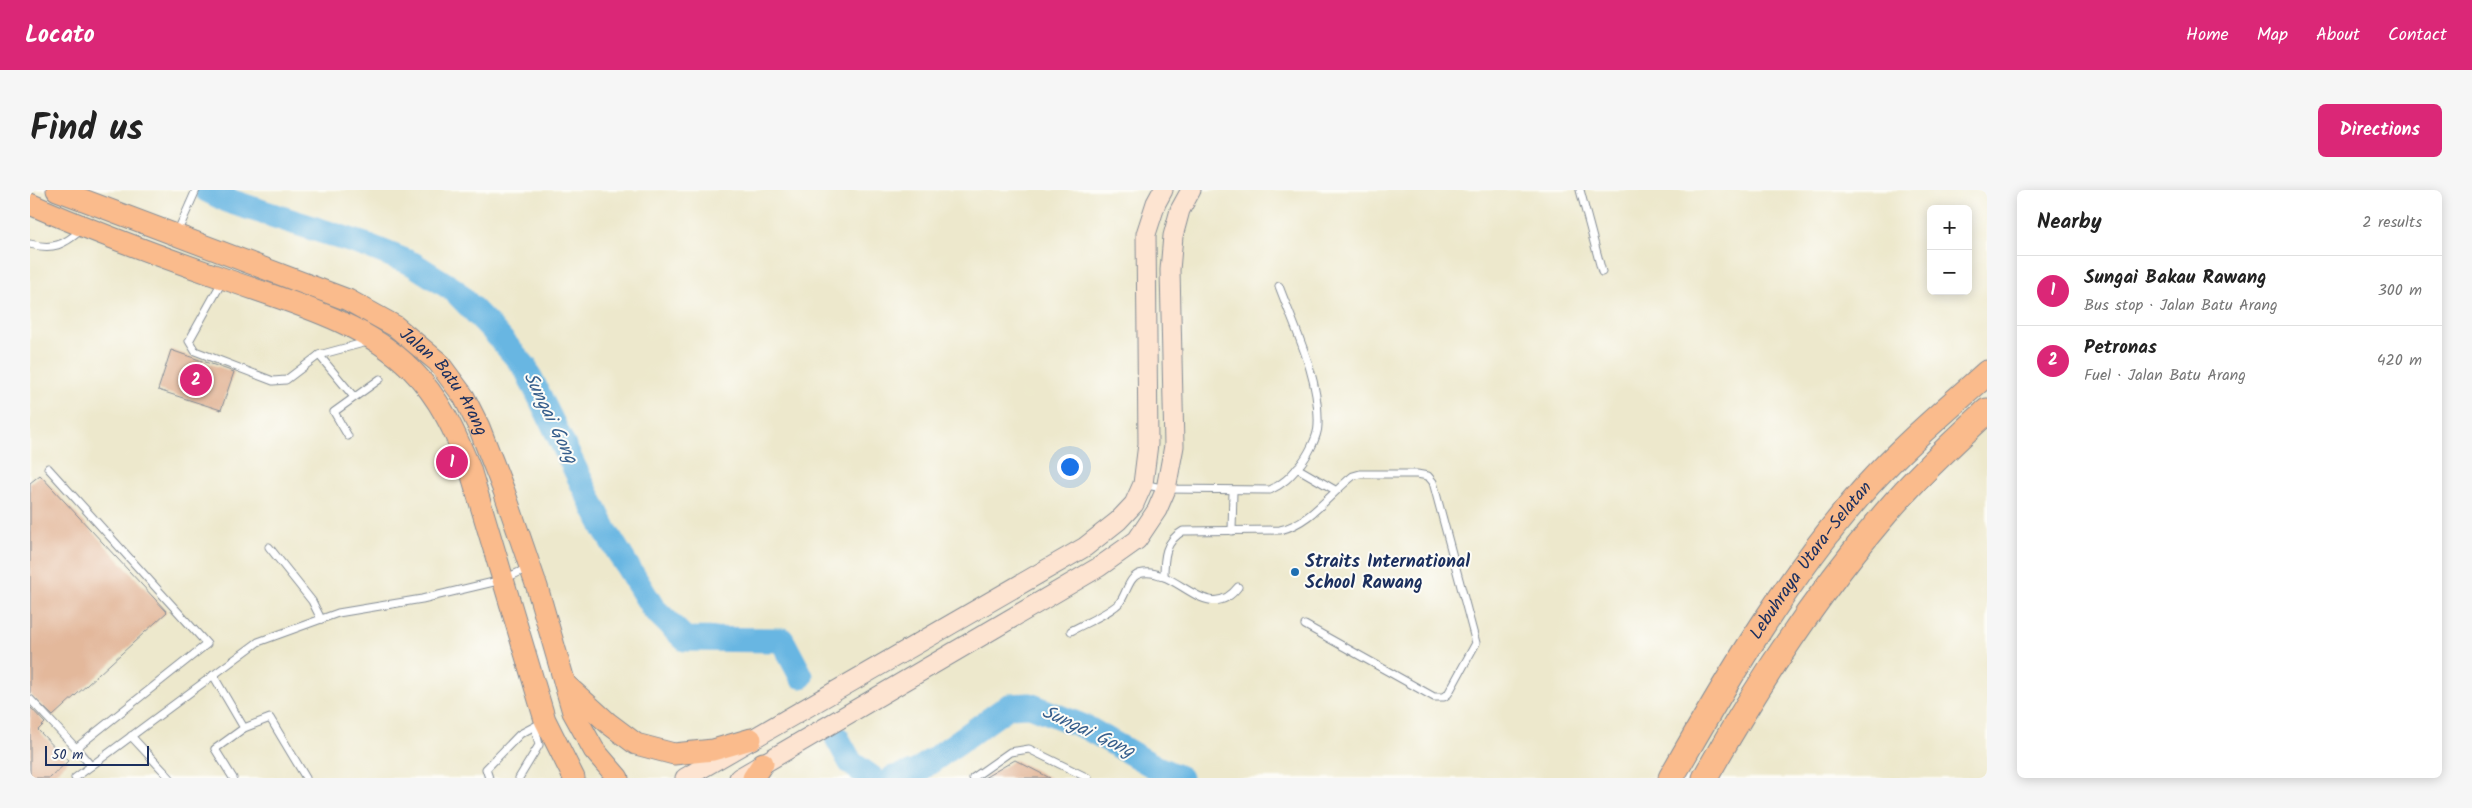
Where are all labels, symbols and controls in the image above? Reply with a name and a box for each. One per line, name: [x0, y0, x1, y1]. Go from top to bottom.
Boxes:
text: Locato: [25, 16, 95, 55]
text: Home: [2186, 21, 2229, 50]
text: Map: [2257, 21, 2288, 50]
text: About: [2316, 21, 2360, 50]
text: Contact: [2388, 21, 2447, 50]
text: Find us: [30, 102, 143, 158]
button: Directions: [2318, 104, 2442, 157]
map controls: [1927, 205, 1972, 295]
button: +: [1927, 205, 1972, 250]
text: Nearby: [2037, 206, 2102, 239]
text: 2 results: [2362, 210, 2422, 235]
button: −: [1927, 250, 1972, 295]
text: Sungai Bakau Rawang: [2084, 263, 2266, 293]
text: 1: [2051, 278, 2055, 303]
text: 300 m: [2378, 278, 2422, 303]
text: Bus stop · Jalan Batu Arang: [2084, 293, 2278, 318]
street label: Jalan Batu Arang: [392, 320, 496, 440]
text: Petronas: [2084, 333, 2157, 363]
text: 2: [2048, 348, 2058, 373]
text: 420 m: [2377, 348, 2422, 373]
pin: 2: [180, 361, 212, 399]
text: Fuel · Jalan Batu Arang: [2084, 363, 2246, 388]
water label: Sungai Gong: [515, 367, 586, 470]
pin: 1: [436, 443, 468, 481]
your location: [1057, 454, 1083, 480]
street label: Lebuhraya Utara–Selatan: [1742, 475, 1880, 646]
place label: Straits International School Rawang: [1305, 548, 1470, 598]
marker: Straits International School Rawang: [1289, 566, 1301, 578]
water label: Sungai Gong: [1037, 698, 1140, 767]
scale bar: [45, 743, 149, 766]
text: 50 m: [52, 744, 83, 766]

